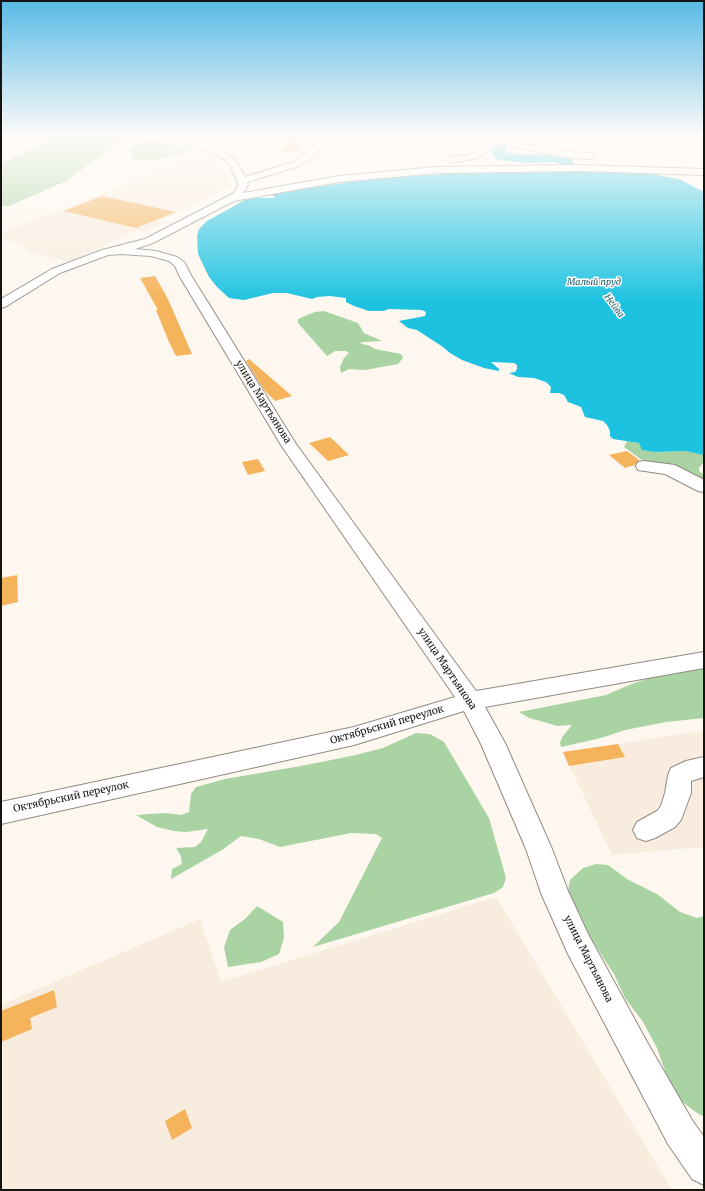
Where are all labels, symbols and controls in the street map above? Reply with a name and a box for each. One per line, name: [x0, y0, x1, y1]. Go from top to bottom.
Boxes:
water label: Малый пруд: [567, 277, 621, 287]
water label: Нейва: [602, 292, 626, 320]
street label: улица Мартьянова: [233, 358, 293, 446]
street label: улица Мартьянова: [415, 626, 479, 712]
street label: Октябрьский переулок: [329, 703, 445, 747]
street label: Октябрьский переулок: [12, 779, 130, 815]
street label: улица Мартьянова: [561, 914, 615, 1004]

